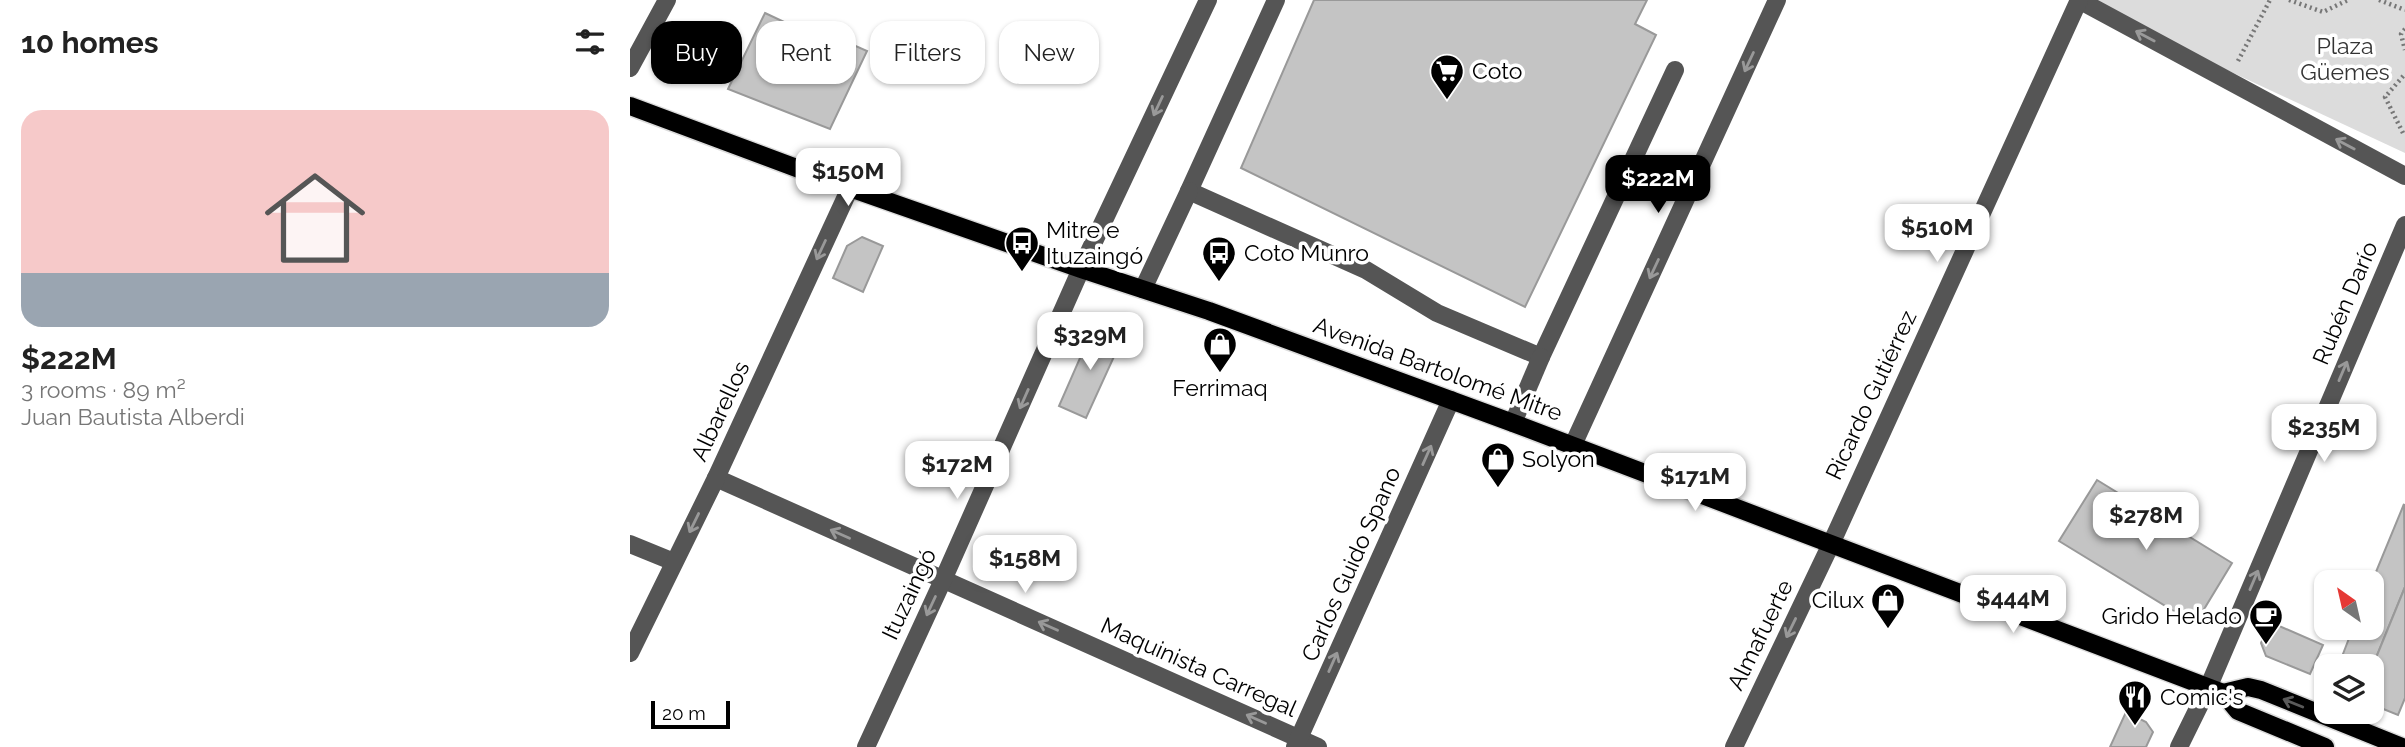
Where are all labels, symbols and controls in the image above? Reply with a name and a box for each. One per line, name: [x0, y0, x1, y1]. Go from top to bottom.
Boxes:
chip: Buy: [651, 21, 742, 84]
chip: Rent: [756, 21, 856, 84]
chip: Filters: [870, 21, 985, 84]
chip: New: [999, 21, 1099, 84]
icon: filters: [571, 23, 609, 61]
text: 10 homes: [21, 25, 158, 60]
one-way arrow: [2135, 28, 2156, 42]
park label: Plaza Güemes: [2300, 32, 2390, 85]
one-way arrow: [1742, 51, 1755, 72]
supermarket icon: Coto: [1428, 52, 1466, 101]
place label: Coto: [1472, 57, 1522, 84]
one-way arrow: [1151, 95, 1165, 116]
one-way arrow: [2335, 137, 2356, 150]
pin: $150M: [799, 148, 897, 208]
icon: home: [252, 155, 378, 281]
pin: $222M: [1609, 156, 1707, 215]
text: $150M: [812, 157, 884, 184]
text: $222M: [1621, 164, 1695, 191]
pin: $510M: [1888, 204, 1986, 264]
text: $510M: [1901, 213, 1973, 240]
place label: Mitre e Ituzaingó: [1046, 216, 1143, 269]
bus stop icon: Mitre e Ituzaingó: [1003, 224, 1041, 273]
bus stop icon: Coto Munro: [1200, 234, 1238, 283]
street label: Rubén Darío: [2306, 237, 2383, 368]
one-way arrow: [814, 239, 827, 260]
place label: Coto Munro: [1244, 239, 1369, 266]
one-way arrow: [1647, 258, 1660, 279]
street label: Ricardo Gutiérrez: [1820, 306, 1922, 484]
street label: Avenida Bartolomé Mitre: [1310, 311, 1566, 426]
pin: $329M: [1041, 312, 1139, 372]
text: $329M: [1053, 321, 1127, 348]
shop icon: Ferrimaq: [1201, 325, 1239, 374]
text: $222M: [21, 341, 117, 376]
street label: Albarellos: [685, 357, 754, 465]
one-way arrow: [2337, 360, 2350, 382]
place label: Ferrimaq: [1172, 374, 1268, 401]
text: 3 rooms · 89 m²: [21, 376, 186, 403]
one-way arrow: [1017, 387, 1030, 409]
text: Juan Bautista Alberdi: [21, 403, 245, 430]
pin: $235M: [2275, 405, 2373, 464]
text: $235M: [2287, 413, 2361, 440]
shop icon: Solyon: [1479, 440, 1517, 489]
pin: $172M: [908, 442, 1006, 501]
one-way arrow: [1420, 445, 1434, 466]
place label: Solyon: [1522, 445, 1595, 472]
text: $172M: [921, 450, 993, 477]
pin: $171M: [1646, 454, 1744, 513]
street label: Carlos Guido Spano: [1295, 462, 1406, 665]
text: $171M: [1660, 462, 1730, 489]
pin: $278M: [2097, 492, 2195, 552]
text: $278M: [2109, 501, 2183, 528]
one-way arrow: [686, 512, 700, 533]
one-way arrow: [830, 527, 851, 540]
pin: $158M: [976, 536, 1074, 595]
street label: Ituzaingó: [876, 544, 941, 644]
text: $158M: [989, 544, 1061, 571]
one-way arrow: [2248, 570, 2261, 591]
north arrow: [2314, 570, 2384, 640]
map controls: [2314, 570, 2384, 724]
street label: Almafuerte: [1721, 575, 1798, 694]
pin: $444M: [1964, 576, 2062, 635]
shop icon: Cilux: [1869, 581, 1907, 630]
text: $444M: [1976, 584, 2050, 611]
place label: Cilux: [1812, 586, 1864, 613]
one-way arrow: [924, 595, 937, 616]
cafe icon: Grido Helado: [2247, 597, 2285, 646]
place label: Grido Helado: [2102, 602, 2242, 629]
street label: Maquinista Carregal: [1097, 611, 1302, 722]
one-way arrow: [1784, 617, 1797, 638]
one-way arrow: [1038, 619, 1059, 632]
one-way arrow: [1327, 652, 1340, 674]
button: layers: [2314, 654, 2384, 724]
restaurant icon: Comic's: [2116, 678, 2154, 727]
place label: Comic's: [2160, 683, 2244, 710]
one-way arrow: [2283, 696, 2304, 709]
scale bar: [651, 698, 730, 730]
text: 20 m: [662, 702, 706, 724]
one-way arrow: [1245, 712, 1267, 725]

